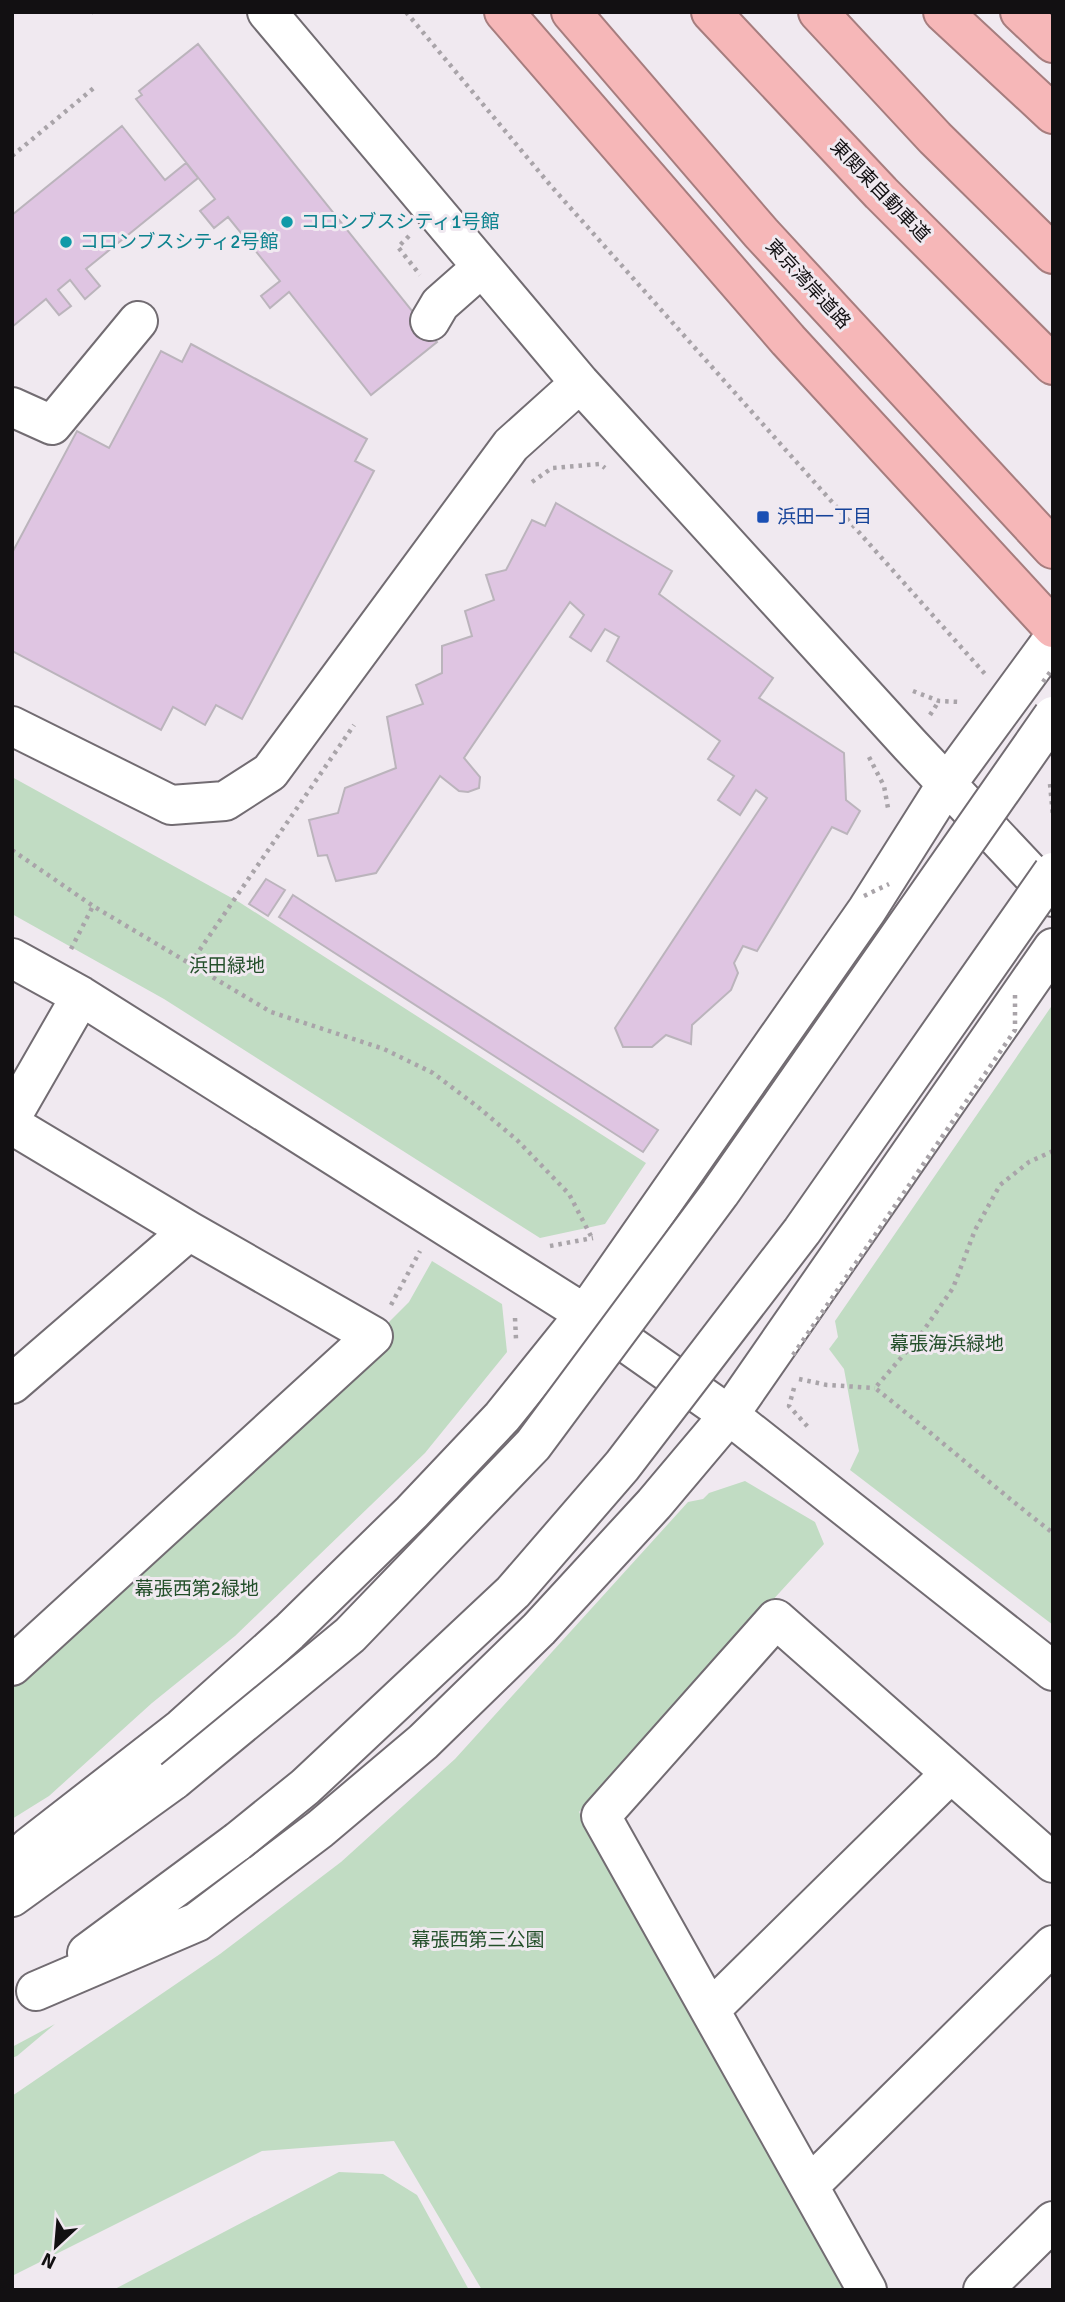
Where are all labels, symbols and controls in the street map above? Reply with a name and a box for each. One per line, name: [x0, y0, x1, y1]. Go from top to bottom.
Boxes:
street label: 東関東自動車道: [825, 135, 935, 247]
place label: コロンブスシティ1号館: [301, 210, 500, 234]
marker: コロンブスシティ1号館: [279, 214, 295, 230]
place label: コロンブスシティ2号館: [80, 230, 279, 254]
marker: コロンブスシティ2号館: [58, 234, 74, 250]
street label: 東京湾岸道路: [760, 234, 856, 334]
place label: 浜田一丁目: [777, 505, 872, 529]
marker: 浜田一丁目: [755, 509, 771, 525]
park label: 浜田緑地: [189, 954, 265, 978]
park label: 幕張海浜緑地: [890, 1332, 1004, 1356]
park label: 幕張西第2緑地: [135, 1577, 259, 1601]
park label: 幕張西第三公園: [411, 1928, 545, 1952]
north arrow: [21, 2211, 91, 2281]
text: N: [38, 2247, 60, 2274]

